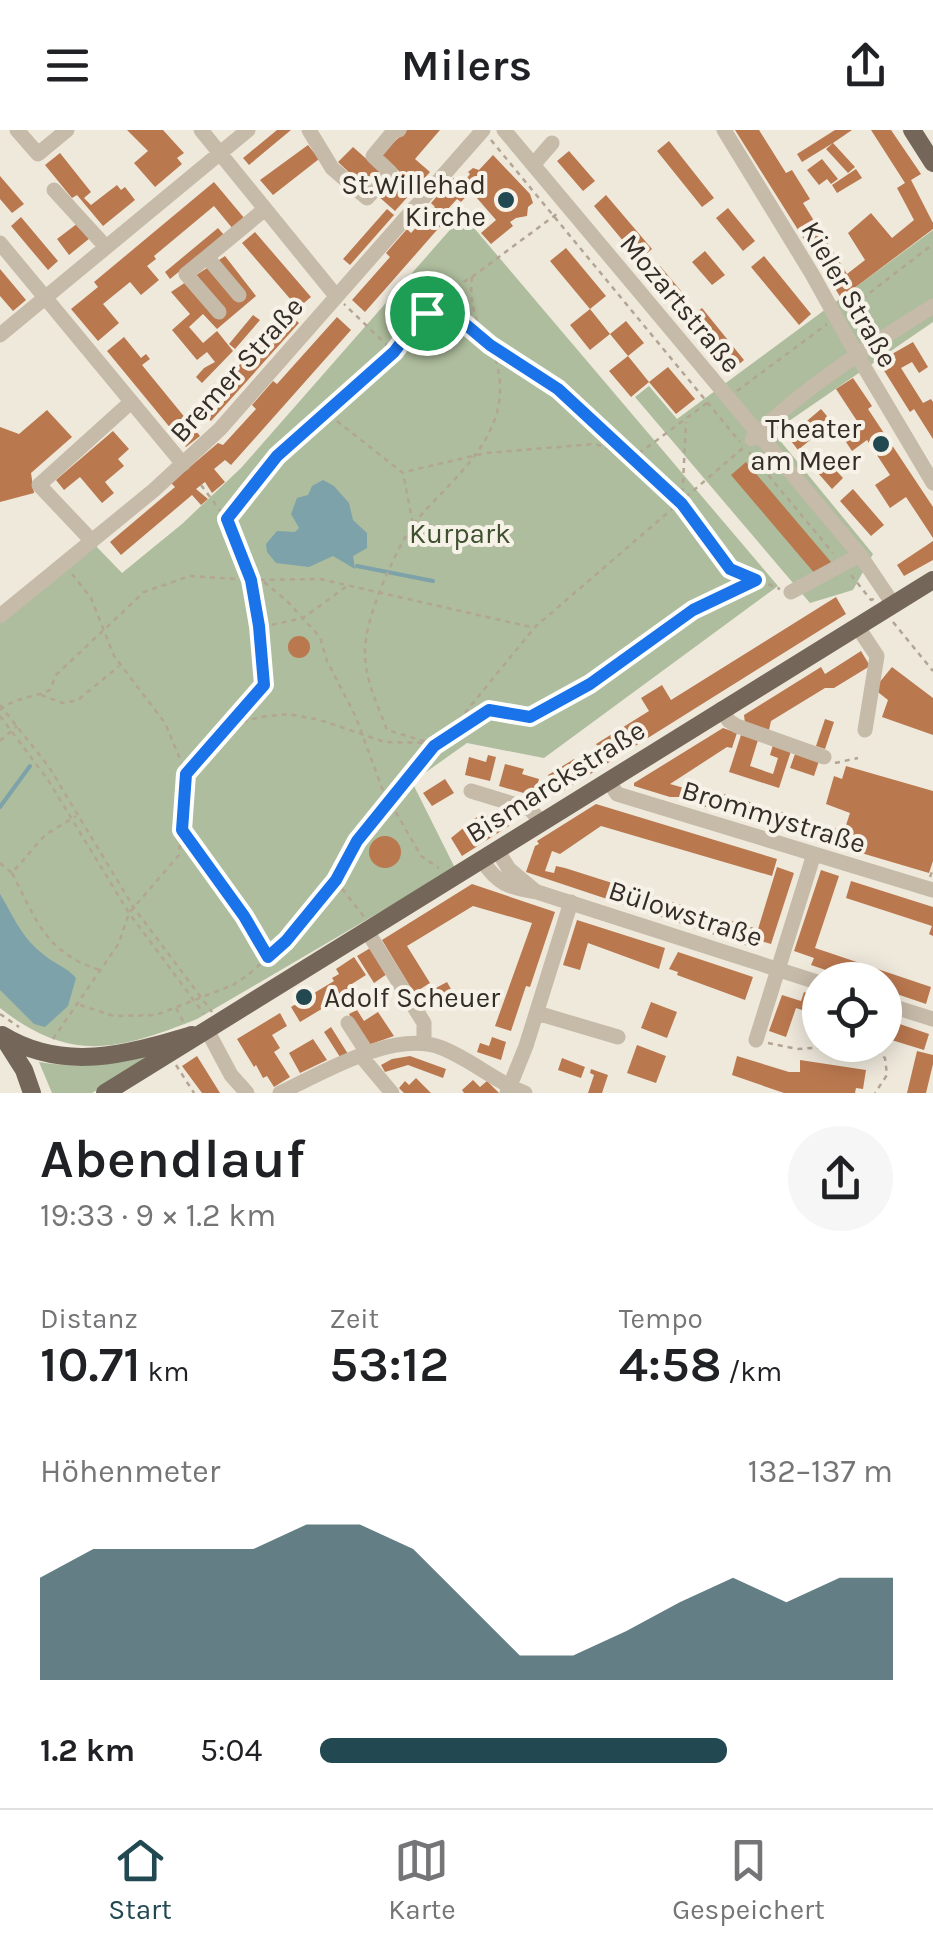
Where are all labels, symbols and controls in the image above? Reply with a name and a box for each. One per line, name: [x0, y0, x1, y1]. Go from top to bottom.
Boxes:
icon: menu: [40, 38, 95, 93]
icon: share: [838, 38, 893, 93]
text: Milers: [401, 39, 532, 91]
place label: St.Willehad Kirche: [341, 168, 486, 233]
marker: St.Willehad Kirche: [495, 189, 517, 211]
street label: Kieler Straße: [794, 215, 905, 373]
street label: Mozartstraße: [613, 227, 748, 379]
pin: [385, 271, 470, 356]
icon: arrive: [400, 286, 455, 341]
street label: Bremer Straße: [163, 290, 310, 449]
place label: Theater am Meer: [750, 412, 862, 477]
marker: Theater am Meer: [870, 433, 892, 455]
park label: Kurpark: [409, 517, 511, 550]
street label: Bismarckstraße: [460, 713, 651, 850]
street label: Brommystraße: [678, 773, 870, 860]
street label: Bülowstraße: [605, 873, 767, 954]
map controls: [802, 962, 902, 1062]
button: locate: [802, 962, 902, 1062]
place label: Adolf Scheuer: [324, 981, 501, 1014]
marker: Adolf Scheuer: [293, 986, 315, 1008]
button: share: [788, 1126, 893, 1231]
text: Abendlauf: [40, 1127, 305, 1191]
text: 19:33 · 9 × 1.2 km: [40, 1197, 276, 1234]
text: Distanz: [40, 1302, 138, 1335]
text: Zeit: [329, 1302, 379, 1335]
text: Tempo: [619, 1302, 703, 1335]
text: 10.71: [40, 1335, 141, 1394]
text: 53:12: [329, 1335, 449, 1394]
text: 4:58: [619, 1335, 722, 1394]
text: km: [141, 1355, 189, 1388]
text: /km: [722, 1355, 782, 1388]
text: Höhenmeter: [40, 1453, 220, 1490]
text: 132–137 m: [748, 1453, 893, 1490]
text: 1.2 km: [40, 1732, 135, 1769]
text: 5:04: [200, 1732, 262, 1769]
tab: Start: [108, 1833, 172, 1926]
tab: Karte: [388, 1833, 456, 1926]
tab: Gespeichert: [672, 1833, 825, 1926]

